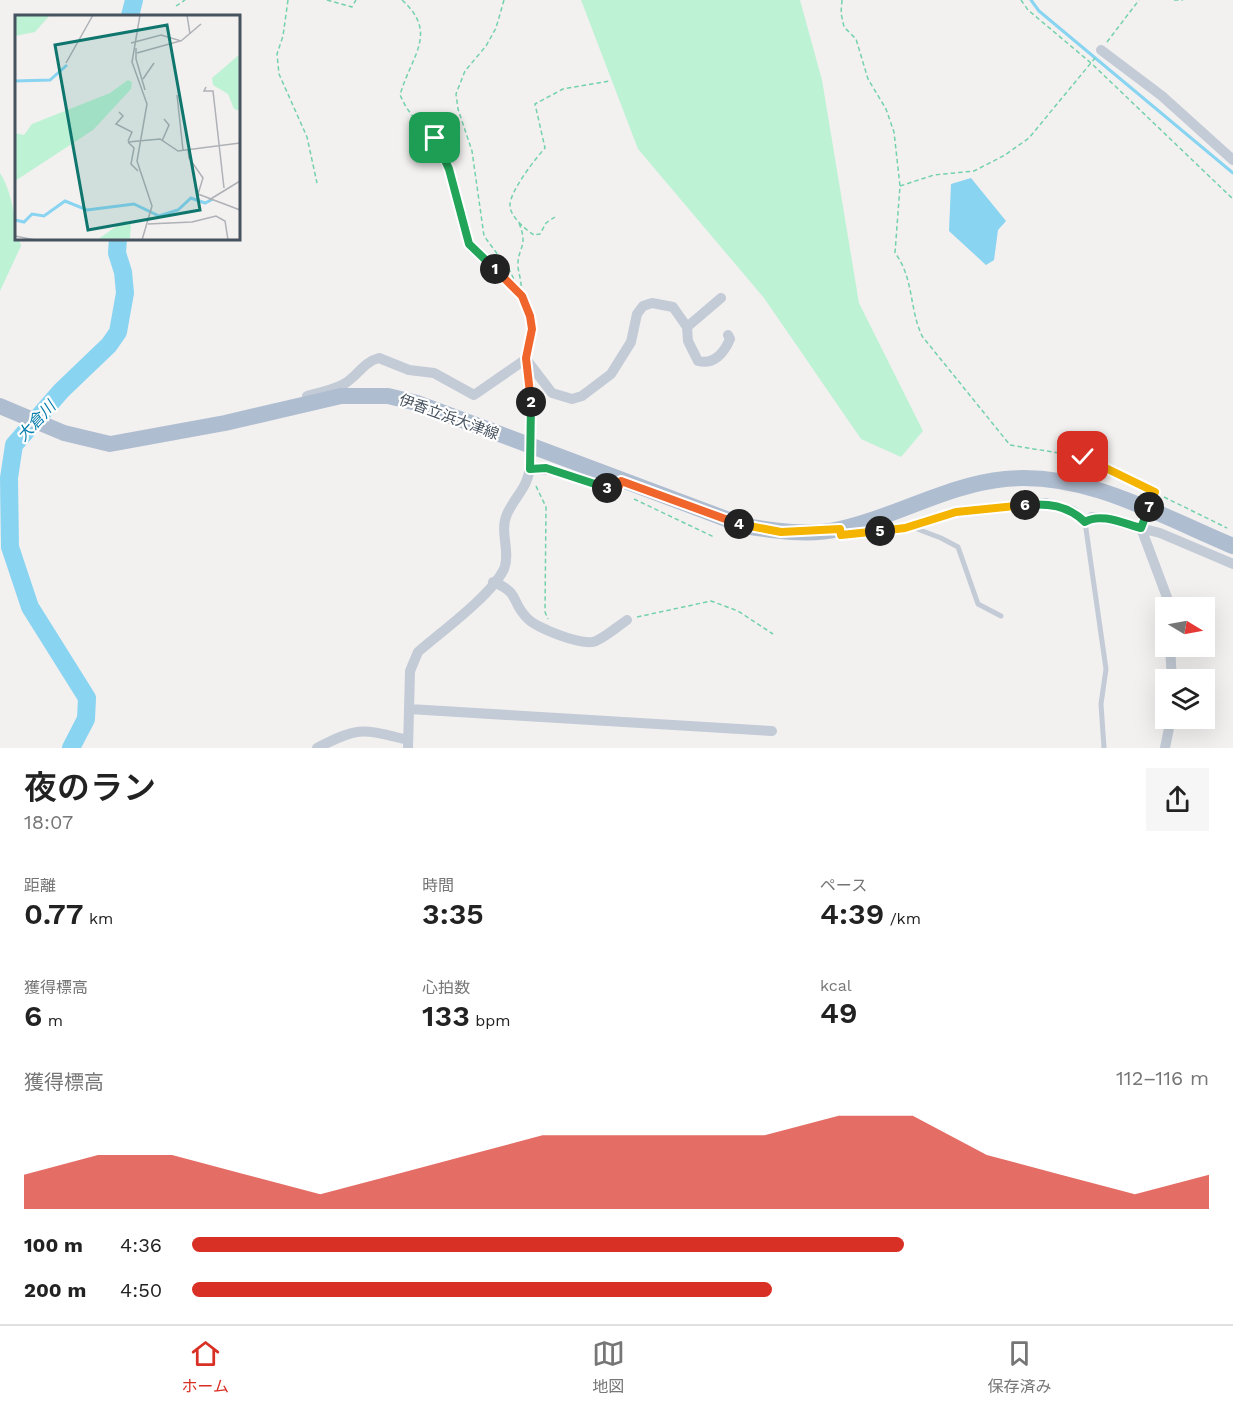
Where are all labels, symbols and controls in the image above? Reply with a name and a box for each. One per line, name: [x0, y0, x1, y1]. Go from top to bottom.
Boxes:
inset map: [15, 15, 240, 240]
pin: [409, 112, 460, 163]
icon: arrive: [418, 121, 451, 154]
pin: 1: [480, 254, 510, 284]
text: 1: [492, 259, 498, 278]
pin: 2: [516, 387, 546, 417]
street label: 伊香立浜大津線: [397, 391, 501, 443]
text: 2: [526, 392, 536, 411]
water label: 大倉川: [13, 396, 61, 445]
pin: [1057, 431, 1108, 482]
icon: check: [1066, 440, 1099, 473]
pin: 3: [592, 473, 622, 503]
text: 3: [602, 478, 612, 497]
pin: 6: [1010, 490, 1040, 520]
pin: 7: [1134, 492, 1164, 522]
text: 6: [1020, 495, 1030, 514]
text: 7: [1144, 497, 1154, 516]
pin: 4: [724, 509, 754, 539]
text: 4: [734, 514, 744, 533]
pin: 5: [865, 516, 895, 546]
text: 5: [875, 521, 885, 540]
north arrow: [1155, 597, 1215, 657]
map controls: [1155, 597, 1215, 729]
button: layers: [1155, 669, 1215, 729]
text: 夜のラン: [24, 768, 156, 807]
button: share: [1146, 768, 1209, 831]
text: 18:07: [24, 810, 73, 834]
text: 距離: [24, 876, 56, 895]
text: 時間: [422, 876, 454, 895]
text: ペース: [820, 876, 867, 895]
text: 0.77: [24, 896, 83, 931]
text: 3:35: [422, 896, 484, 931]
text: 4:39: [820, 896, 884, 931]
text: km: [83, 909, 113, 928]
text: /km: [884, 909, 921, 928]
text: kcal: [820, 976, 852, 995]
text: 獲得標高: [24, 978, 88, 997]
text: 心拍数: [422, 978, 470, 997]
text: 49: [820, 995, 858, 1030]
text: 6: [24, 998, 42, 1033]
text: 133: [422, 998, 470, 1033]
text: m: [42, 1011, 63, 1030]
text: bpm: [470, 1011, 511, 1030]
text: 112–116 m: [1116, 1066, 1209, 1090]
text: 獲得標高: [24, 1070, 104, 1094]
text: 100 m: [24, 1233, 83, 1257]
text: 4:36: [120, 1233, 162, 1257]
text: 200 m: [24, 1278, 86, 1302]
text: 4:50: [120, 1278, 162, 1302]
tab: ホーム: [181, 1337, 229, 1397]
tab: 地図: [592, 1337, 625, 1397]
tab: 保存済み: [988, 1337, 1052, 1397]

